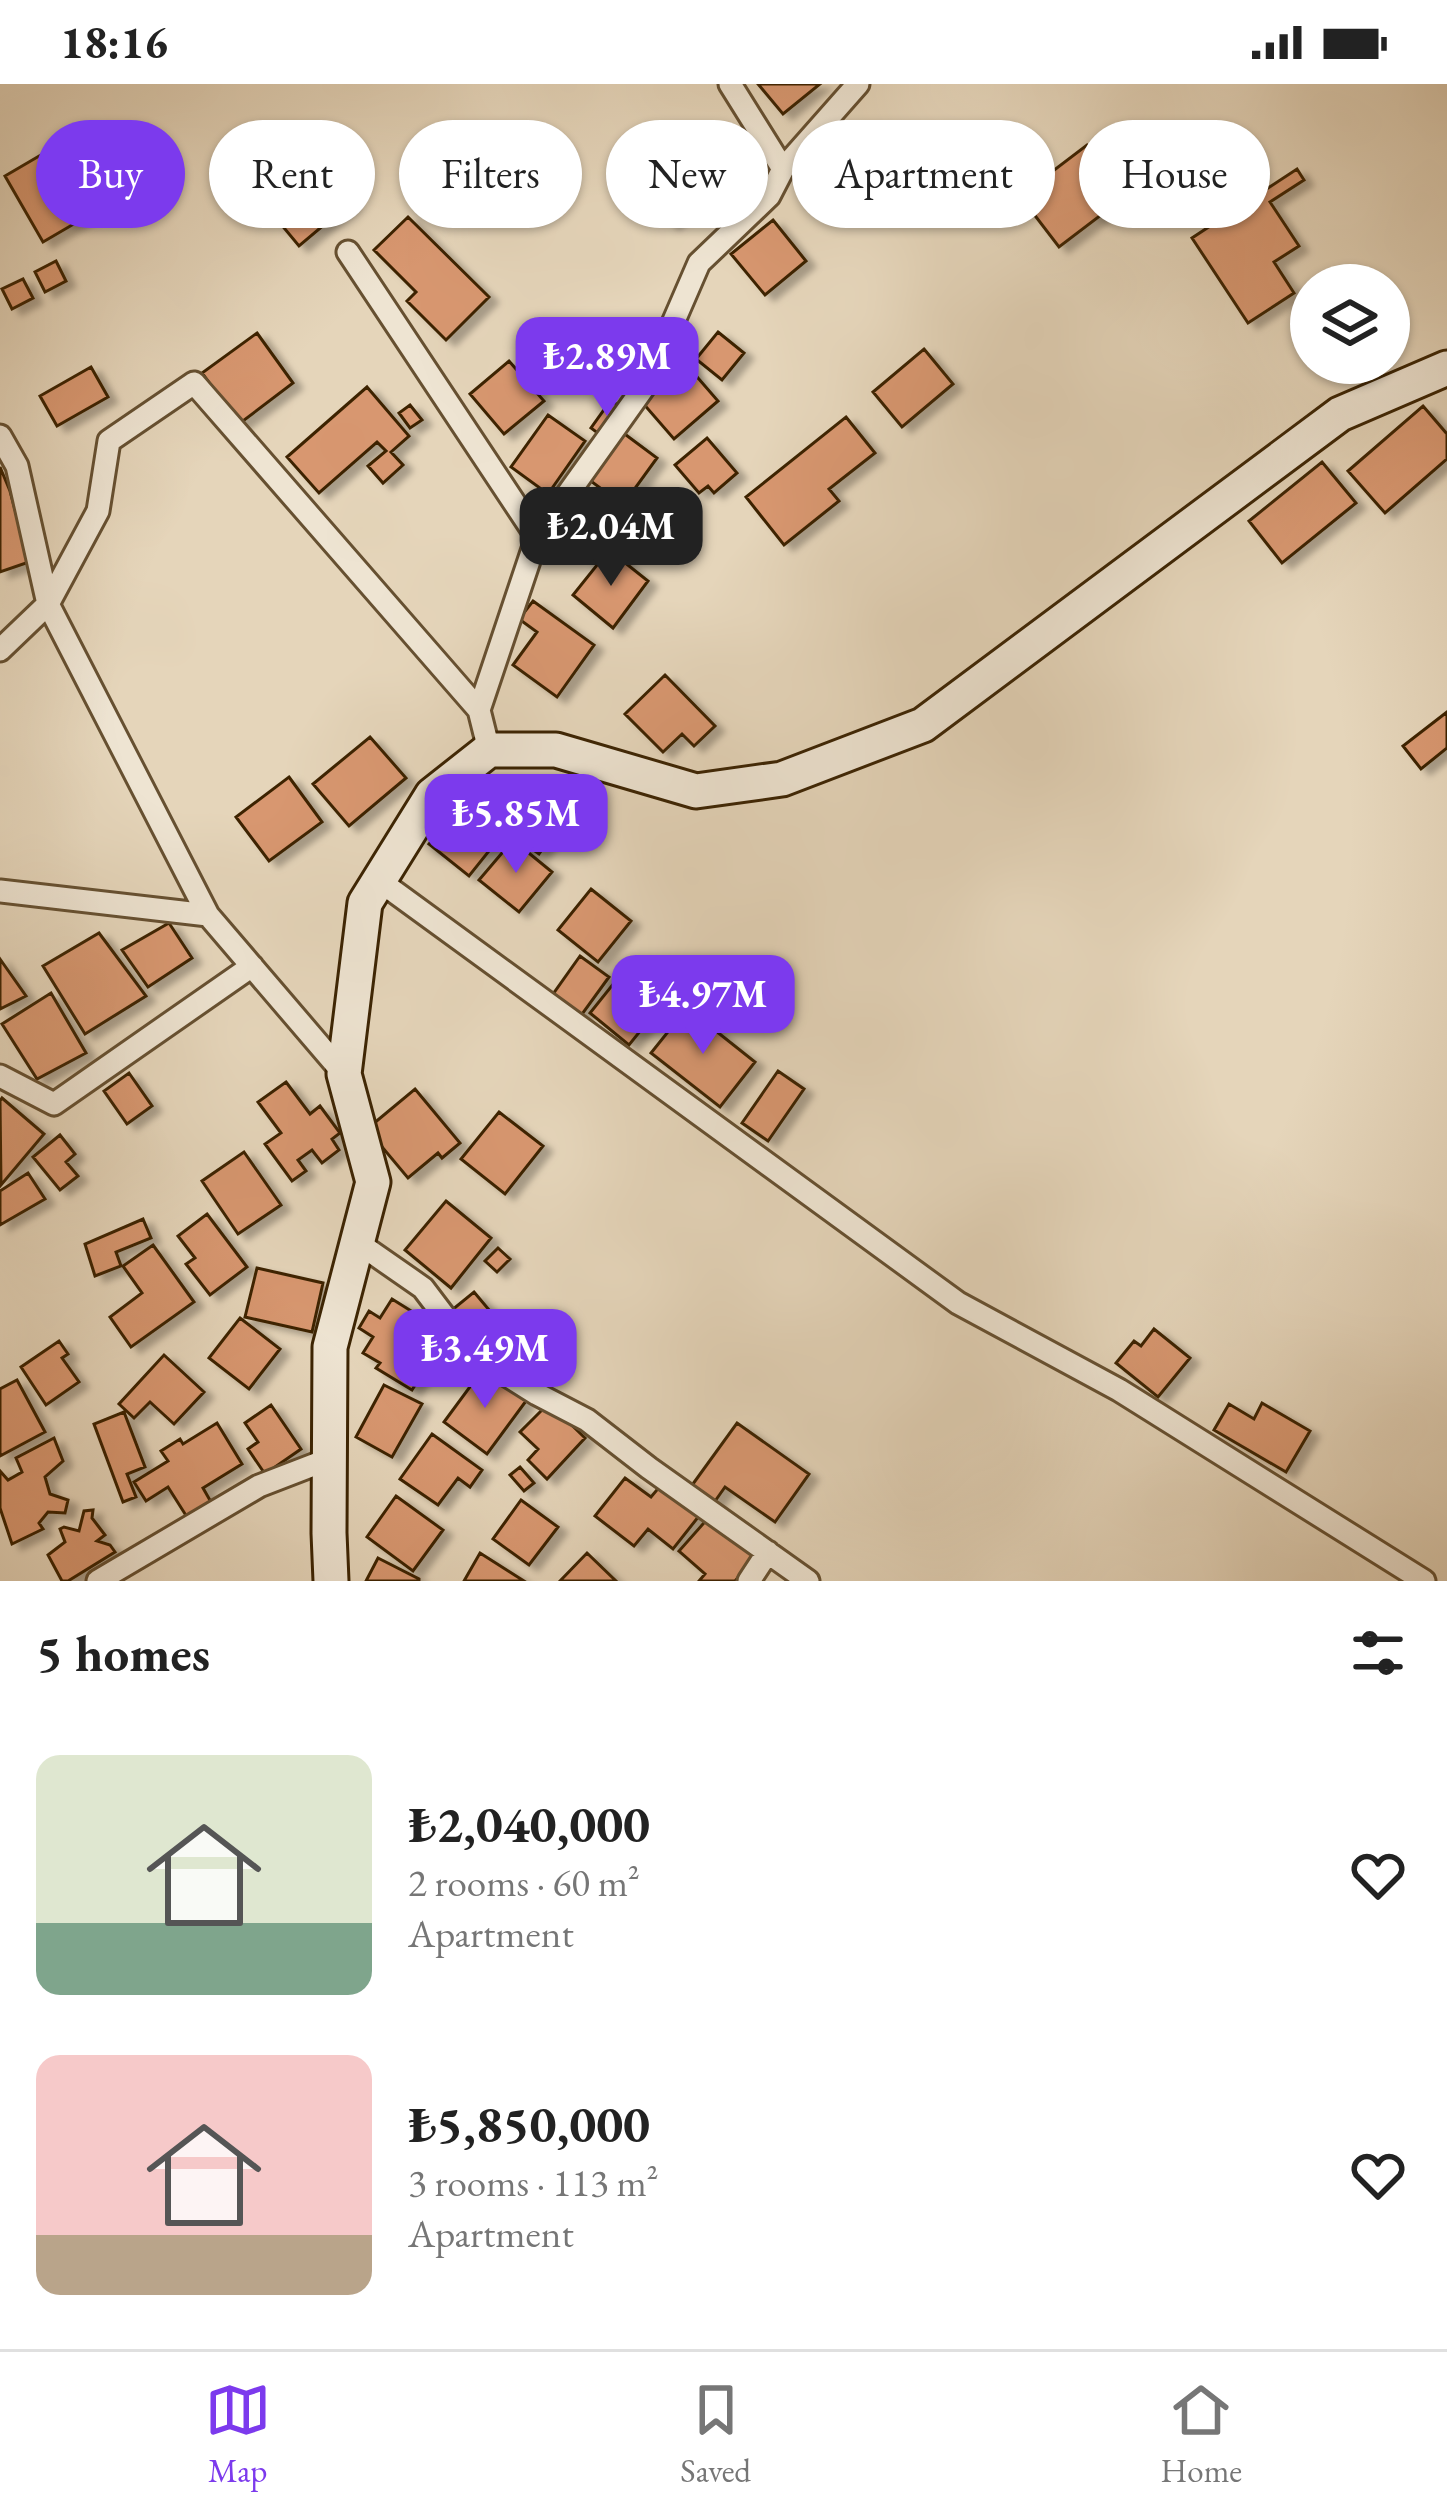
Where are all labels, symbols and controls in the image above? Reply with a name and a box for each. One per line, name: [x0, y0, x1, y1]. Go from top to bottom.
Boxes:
text: 18:16: [60, 13, 168, 71]
chip: Buy: [36, 120, 185, 228]
chip: Rent: [209, 120, 375, 228]
chip: Filters: [399, 120, 582, 228]
chip: New: [606, 120, 768, 228]
chip: Apartment: [792, 120, 1055, 228]
chip: House: [1079, 120, 1270, 228]
map controls: [1290, 264, 1410, 384]
button: layers: [1290, 264, 1410, 384]
pin: ₺2.89M: [509, 317, 705, 419]
text: ₺2.89M: [543, 330, 671, 381]
pin: ₺2.04M: [513, 487, 709, 589]
text: ₺2.04M: [547, 500, 675, 551]
pin: ₺5.85M: [418, 774, 614, 876]
text: ₺5.85M: [452, 787, 580, 838]
pin: ₺4.97M: [605, 955, 801, 1057]
text: ₺4.97M: [639, 968, 767, 1019]
pin: ₺3.49M: [387, 1309, 583, 1411]
text: ₺3.49M: [421, 1322, 549, 1373]
text: 5 homes: [36, 1620, 210, 1686]
icon: filters: [1345, 1620, 1411, 1686]
text: ₺2,040,000: [408, 1791, 650, 1857]
icon: home: [132, 1803, 276, 1947]
icon: heart: [1345, 1842, 1411, 1908]
text: 2 rooms · 60 m²: [408, 1857, 640, 1908]
text: Apartment: [408, 1908, 574, 1959]
text: ₺5,850,000: [408, 2091, 650, 2157]
icon: home: [132, 2103, 276, 2247]
icon: heart: [1345, 2142, 1411, 2208]
text: 3 rooms · 113 m²: [408, 2157, 659, 2208]
text: Apartment: [408, 2208, 574, 2259]
tab: Map: [205, 2377, 271, 2492]
tab: Saved: [680, 2377, 751, 2492]
tab: Home: [1161, 2377, 1242, 2492]

